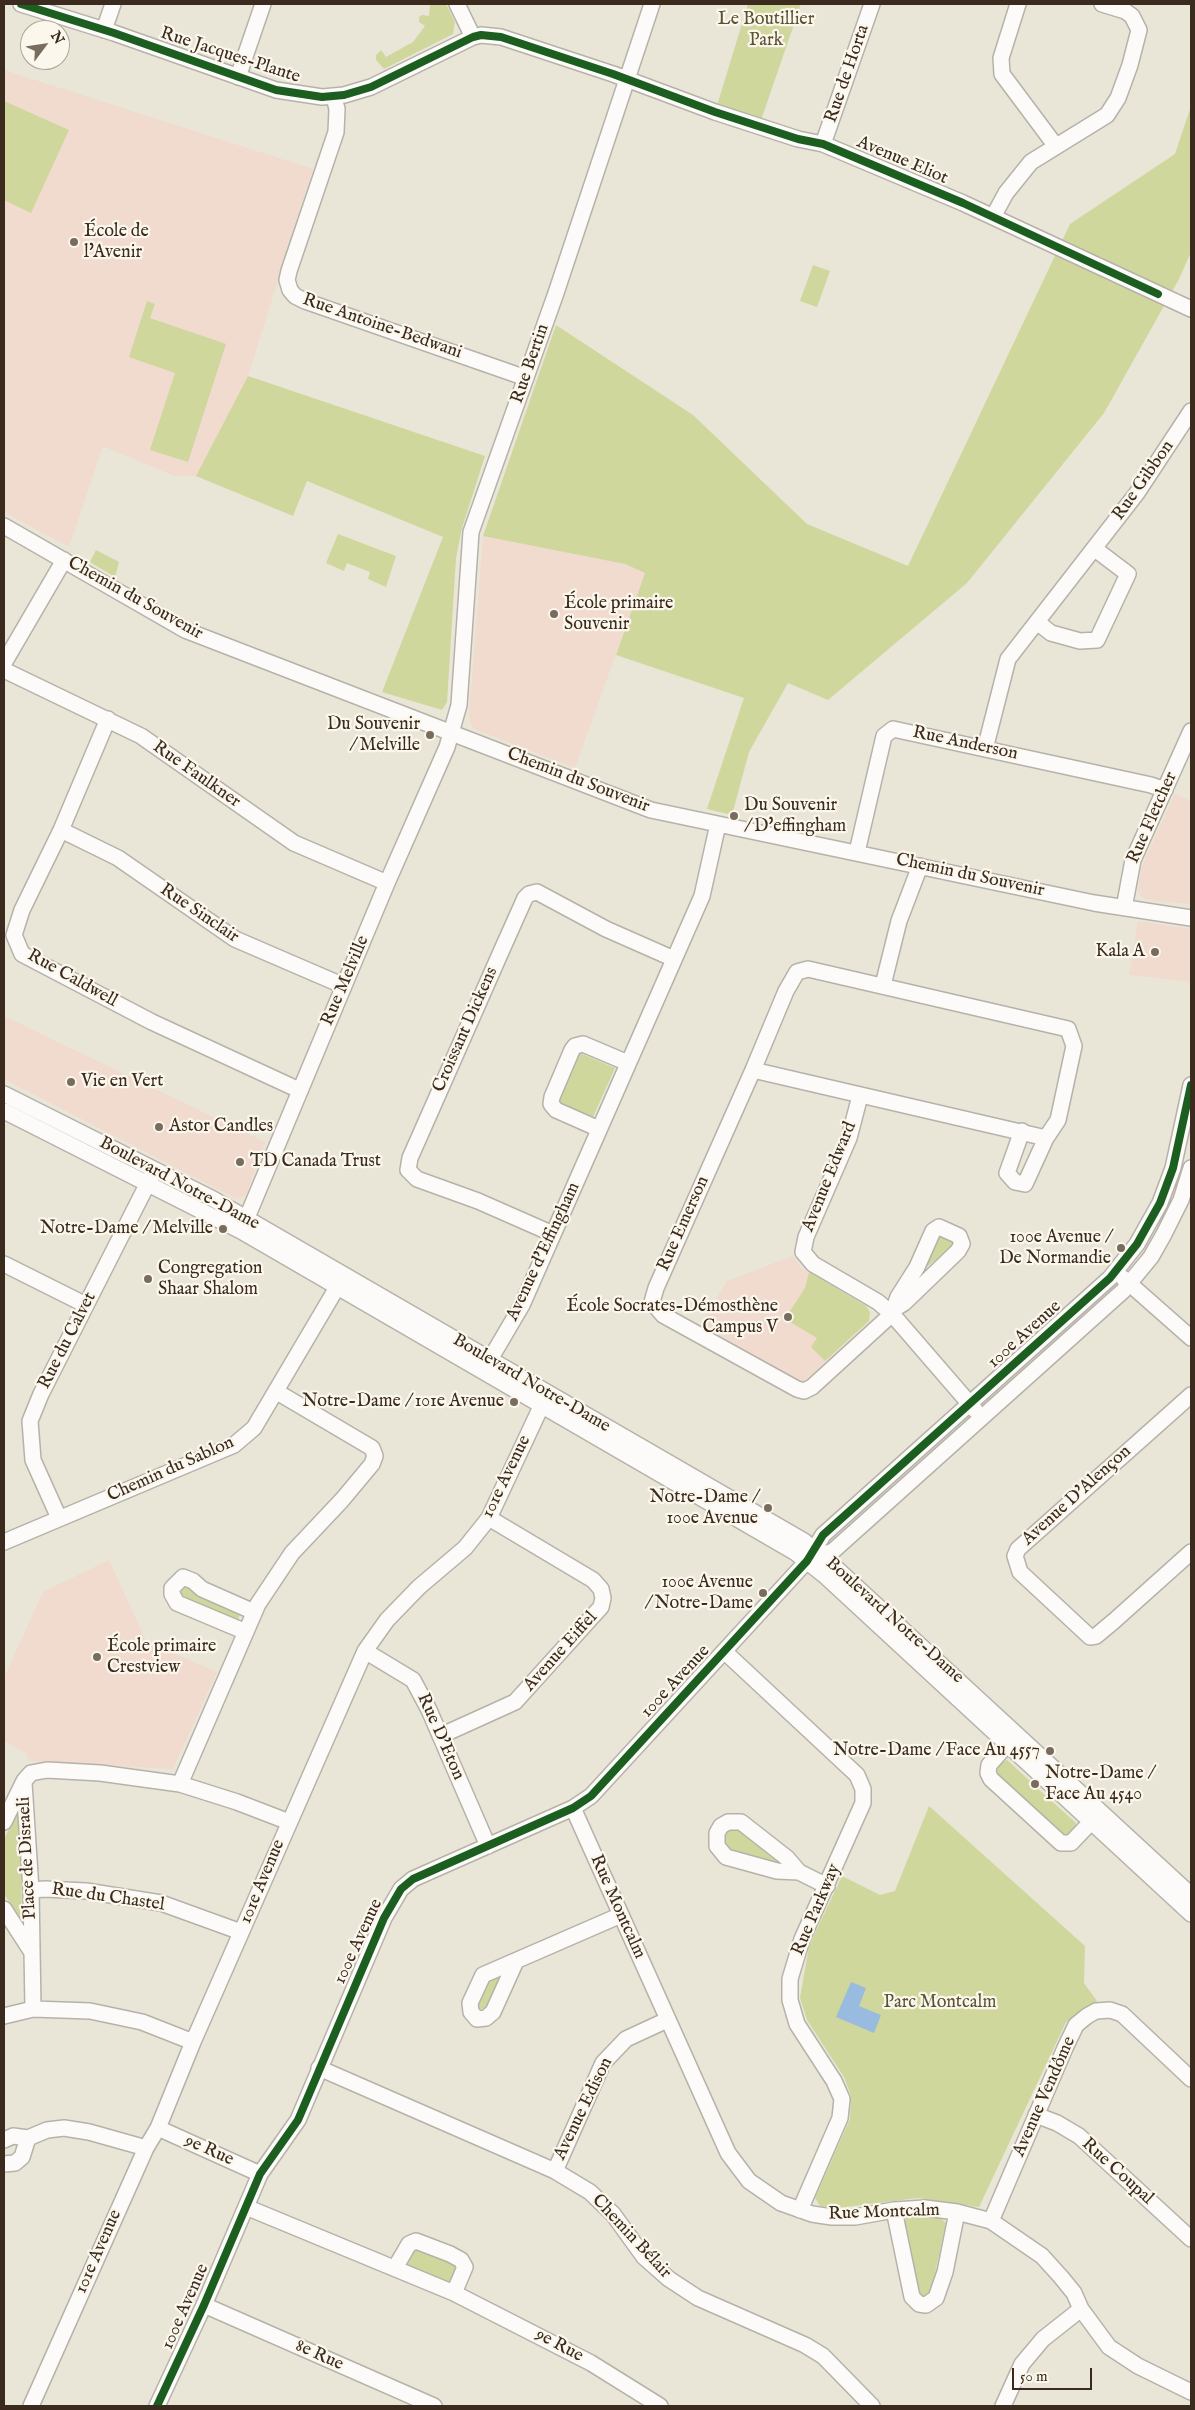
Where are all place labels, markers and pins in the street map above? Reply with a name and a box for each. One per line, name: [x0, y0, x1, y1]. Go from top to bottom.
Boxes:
place label: École de l'Avenir: [84, 221, 149, 264]
marker: École de l'Avenir: [68, 236, 80, 248]
place label: École primaire Souvenir: [564, 593, 673, 636]
marker: École primaire Souvenir: [548, 608, 560, 620]
place label: Du Souvenir / Melville: [327, 714, 420, 756]
marker: Du Souvenir / Melville: [424, 729, 436, 741]
place label: Du Souvenir / D'effingham: [744, 795, 846, 838]
marker: Du Souvenir / D'effingham: [728, 810, 740, 822]
place label: Kala A: [1095, 941, 1145, 963]
marker: Kala A: [1149, 946, 1161, 958]
place label: Vie en Vert: [81, 1071, 163, 1093]
marker: Vie en Vert: [65, 1076, 77, 1088]
place label: Astor Candles: [169, 1116, 273, 1138]
marker: Astor Candles: [153, 1121, 165, 1133]
place label: TD Canada Trust: [250, 1151, 381, 1173]
marker: TD Canada Trust: [234, 1156, 246, 1168]
place label: Notre-Dame / Melville: [40, 1218, 213, 1240]
marker: Notre-Dame / Melville: [217, 1223, 229, 1235]
place label: 100e Avenue / De Normandie: [999, 1227, 1111, 1270]
marker: 100e Avenue / De Normandie: [1115, 1242, 1127, 1254]
place label: Congregation Shaar Shalom: [158, 1258, 262, 1300]
marker: Congregation Shaar Shalom: [142, 1273, 154, 1285]
place label: École Socrates-Démosthène Campus V: [567, 1296, 778, 1338]
marker: École Socrates-Démosthène Campus V: [782, 1311, 794, 1323]
place label: Notre-Dame / 101e Avenue: [302, 1391, 504, 1413]
marker: Notre-Dame / 101e Avenue: [508, 1396, 520, 1408]
place label: Notre-Dame / 100e Avenue: [649, 1487, 758, 1530]
marker: Notre-Dame / 100e Avenue: [762, 1502, 774, 1514]
place label: 100e Avenue / Notre-Dame: [644, 1572, 753, 1615]
marker: 100e Avenue / Notre-Dame: [757, 1587, 769, 1599]
place label: École primaire Crestview: [107, 1636, 216, 1678]
marker: École primaire Crestview: [91, 1651, 103, 1663]
place label: Notre-Dame / Face Au 4557: [833, 1740, 1040, 1762]
marker: Notre-Dame / Face Au 4557: [1044, 1745, 1056, 1757]
place label: Notre-Dame / Face Au 4540: [1045, 1763, 1154, 1806]
marker: Notre-Dame / Face Au 4540: [1029, 1778, 1041, 1790]

